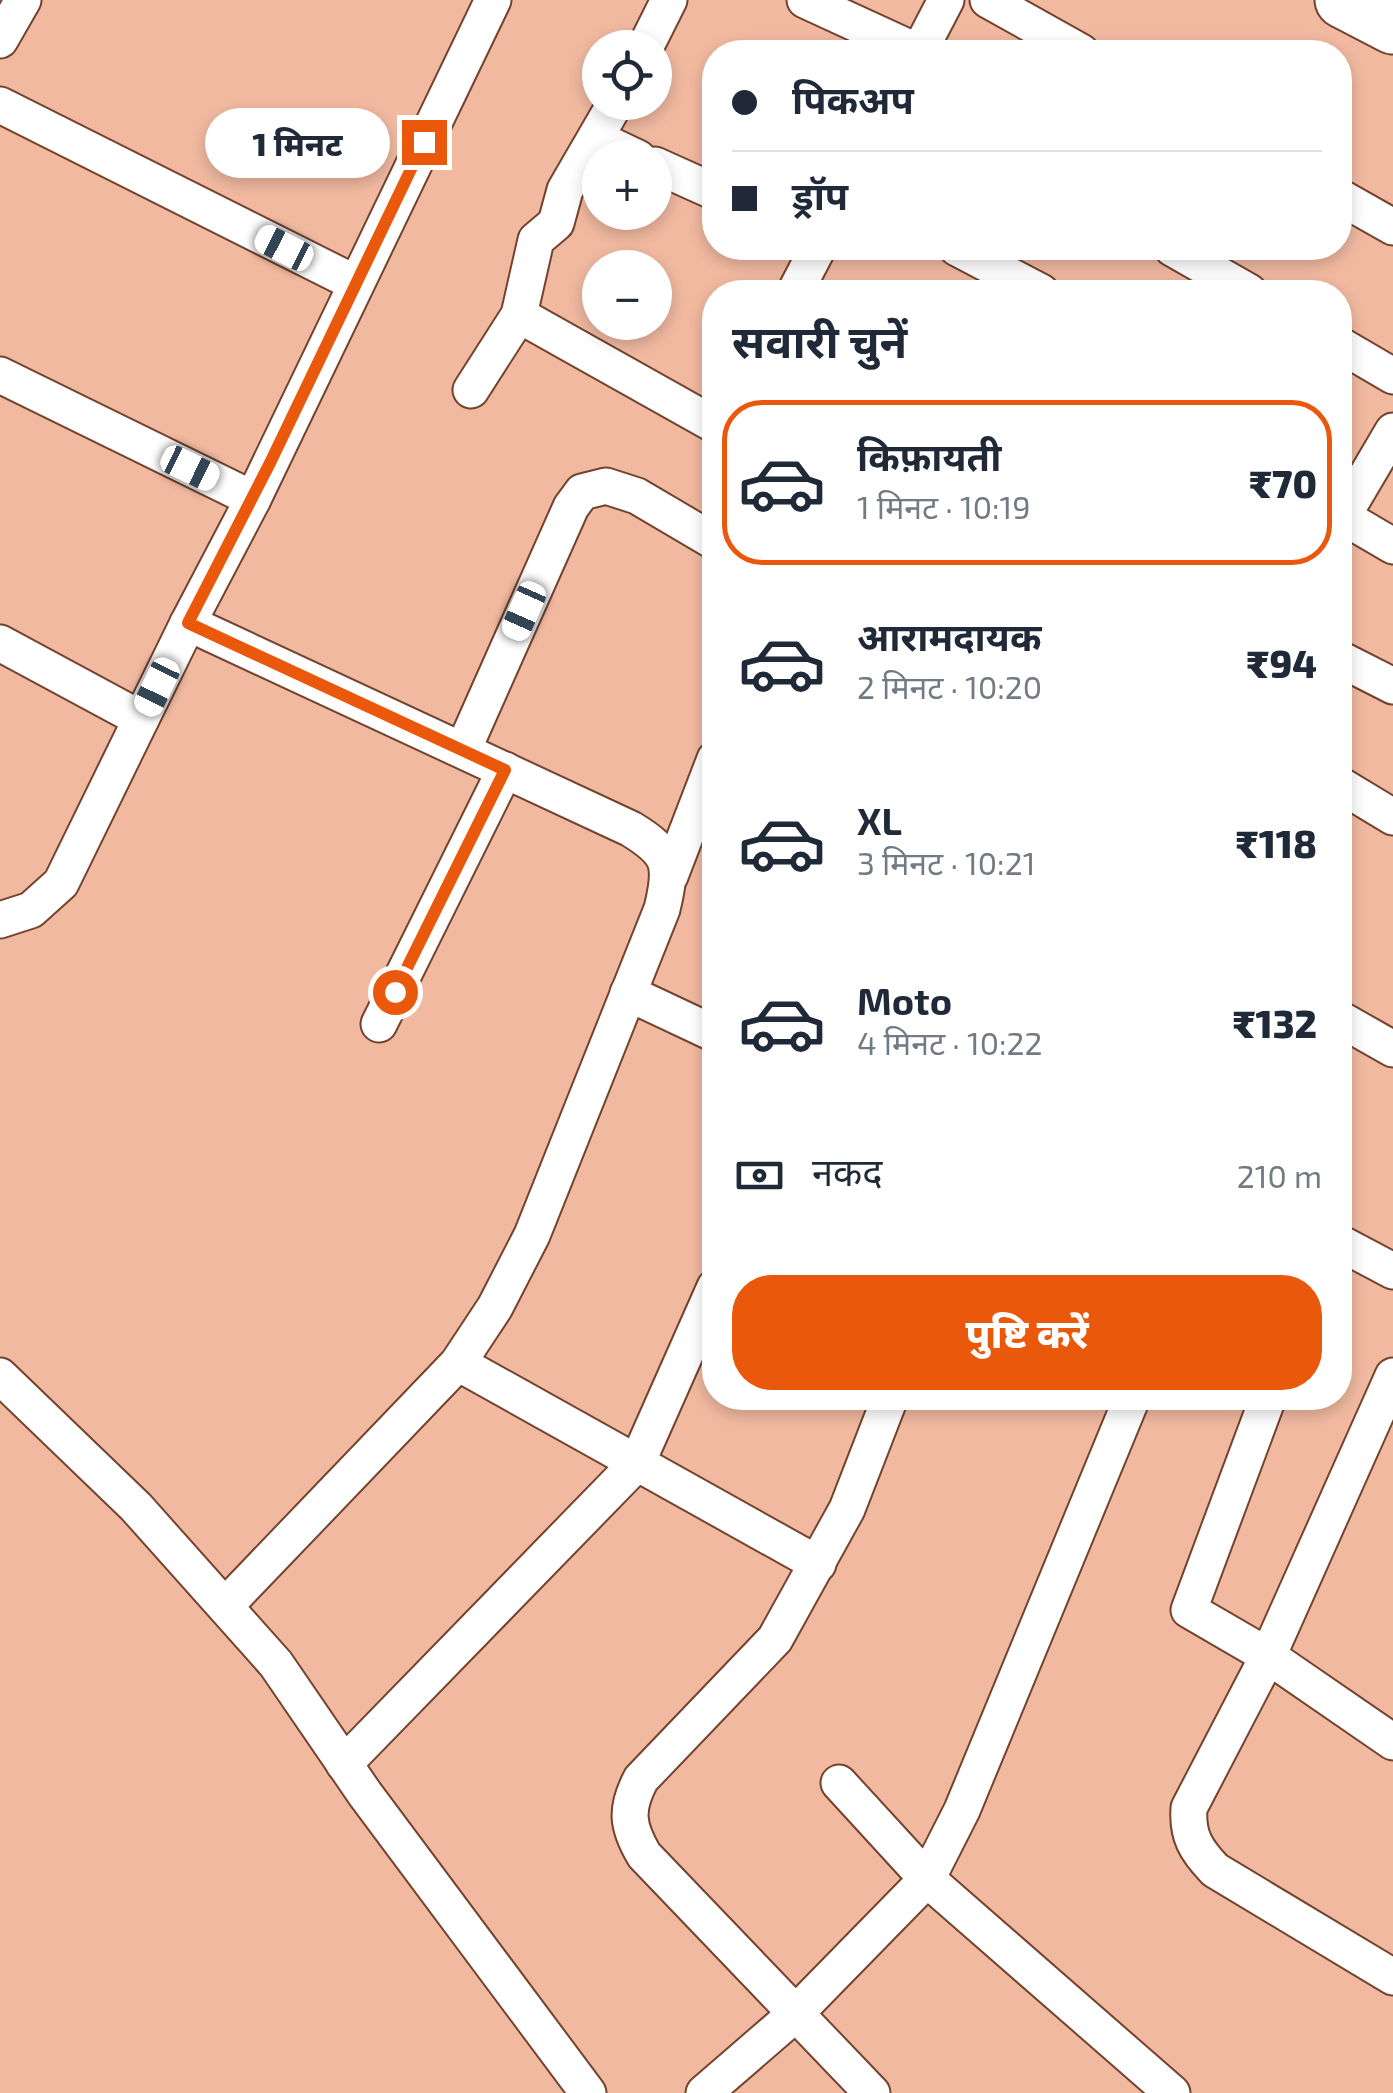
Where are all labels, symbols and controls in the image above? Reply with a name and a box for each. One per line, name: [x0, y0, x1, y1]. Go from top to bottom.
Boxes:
map controls: [582, 30, 672, 340]
button: locate: [582, 30, 672, 120]
text: पिकअप: [792, 76, 914, 122]
callout: 1 मिनट: [204, 107, 389, 177]
route end: [402, 120, 447, 165]
text: 1 मिनट: [252, 124, 343, 162]
button: +: [582, 140, 672, 230]
text: ड्रॉप: [792, 172, 848, 218]
car: [250, 221, 318, 275]
button: −: [582, 250, 672, 340]
text: सवारी चुनें: [732, 313, 907, 367]
text: किफ़ायती: [857, 433, 1001, 479]
icon: car: [737, 438, 827, 528]
car: [156, 441, 224, 495]
text: ₹70: [1249, 460, 1317, 506]
text: 1 मिनट · 10:19: [857, 487, 1031, 525]
car: [498, 577, 550, 645]
text: आरामदायक: [857, 613, 1041, 659]
icon: car: [737, 618, 827, 708]
text: ₹94: [1247, 640, 1317, 686]
car: [130, 653, 184, 721]
text: 2 मिनट · 10:20: [857, 667, 1042, 705]
text: XL: [857, 797, 902, 843]
icon: car: [737, 798, 827, 888]
text: ₹118: [1236, 820, 1317, 866]
text: 3 मिनट · 10:21: [857, 843, 1035, 881]
route start: [373, 970, 418, 1015]
text: Moto: [857, 977, 952, 1023]
icon: car: [737, 978, 827, 1068]
text: ₹132: [1233, 1000, 1317, 1046]
text: 4 मिनट · 10:22: [857, 1023, 1043, 1061]
icon: cash: [732, 1148, 787, 1203]
text: नकद: [812, 1148, 882, 1194]
text: 210 m: [1237, 1156, 1322, 1194]
button: पुष्टि करें: [732, 1275, 1322, 1390]

